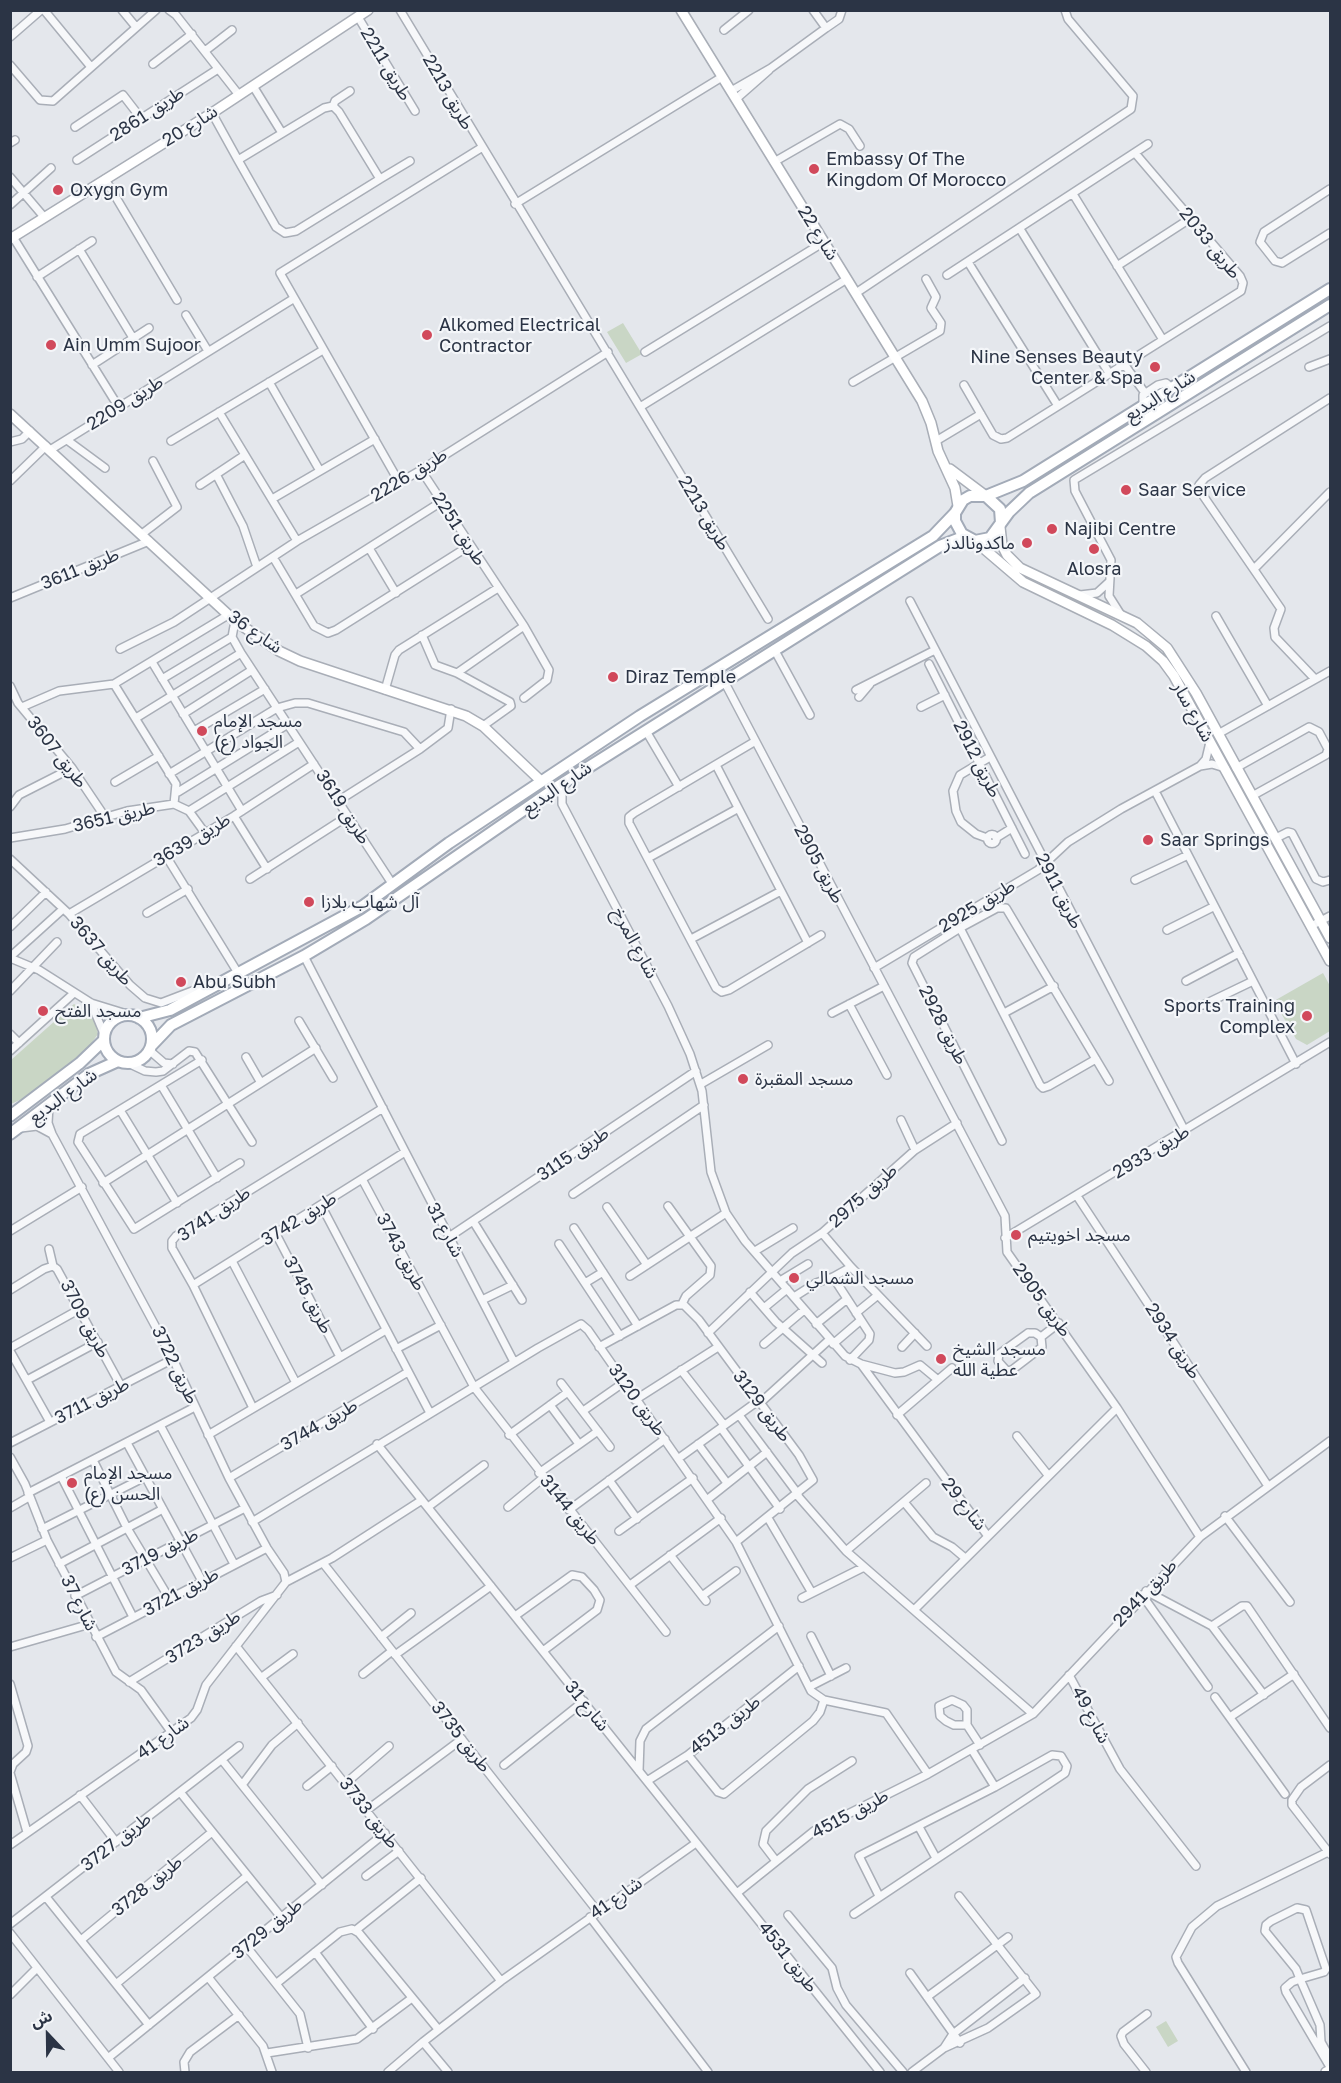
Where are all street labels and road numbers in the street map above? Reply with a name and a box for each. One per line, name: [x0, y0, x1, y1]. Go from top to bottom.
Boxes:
street label: طريق 2211: [356, 23, 416, 105]
street label: طريق 2213: [418, 51, 478, 133]
street label: طريق 2861: [106, 82, 188, 146]
street label: شارع 20: [158, 101, 222, 151]
street label: شارع 22: [793, 202, 843, 264]
street label: طريق 2033: [1175, 203, 1245, 283]
street label: شارع البديع: [1121, 366, 1199, 426]
street label: طريق 2209: [83, 371, 167, 435]
street label: طريق 2226: [367, 444, 451, 506]
street label: طريق 2213: [673, 472, 735, 554]
street label: طريق 2251: [427, 488, 491, 570]
street label: طريق 3611: [38, 544, 122, 594]
street label: شارع 36: [224, 606, 286, 658]
street label: شارع سار: [1168, 678, 1218, 746]
street label: طريق 3607: [22, 712, 92, 792]
street label: طريق 2912: [948, 717, 1006, 801]
street label: شارع البديع: [518, 757, 596, 819]
street label: طريق 3619: [311, 766, 375, 848]
street label: طريق 3651: [71, 797, 157, 837]
street label: طريق 3639: [150, 809, 234, 871]
street label: طريق 2905: [789, 821, 849, 907]
street label: طريق 2911: [1031, 850, 1087, 932]
street label: طريق 2925: [935, 875, 1019, 937]
street label: شارع المرخ: [607, 904, 663, 982]
street label: طريق 3637: [65, 912, 137, 990]
street label: طريق 2928: [914, 982, 972, 1068]
street label: شارع البديع: [25, 1064, 101, 1128]
street label: طريق 2933: [1109, 1121, 1193, 1183]
street label: طريق 3115: [533, 1122, 613, 1186]
street label: طريق 2975: [824, 1160, 902, 1232]
street label: طريق 3741: [174, 1182, 254, 1246]
street label: طريق 3742: [257, 1187, 341, 1251]
street label: شارع 31: [422, 1199, 468, 1261]
street label: طريق 3743: [372, 1210, 430, 1294]
street label: طريق 3745: [279, 1253, 337, 1337]
street label: طريق 2905: [1008, 1259, 1076, 1341]
street label: طريق 3709: [55, 1276, 115, 1362]
street label: طريق 2934: [1141, 1299, 1205, 1383]
street label: طريق 3722: [147, 1322, 203, 1408]
street label: طريق 3120: [604, 1360, 670, 1440]
street label: طريق 3129: [728, 1366, 796, 1446]
street label: طريق 3711: [51, 1373, 133, 1429]
street label: طريق 3744: [277, 1394, 361, 1456]
street label: طريق 3144: [535, 1470, 605, 1550]
street label: شارع 29: [937, 1473, 991, 1535]
street label: طريق 3719: [118, 1524, 202, 1580]
street label: طريق 2941: [1108, 1555, 1182, 1631]
street label: طريق 3721: [140, 1563, 222, 1621]
street label: شارع 37: [56, 1572, 102, 1634]
street label: طريق 3723: [162, 1606, 244, 1668]
street label: شارع 31: [560, 1676, 614, 1736]
street label: شارع 49: [1067, 1683, 1115, 1747]
street label: طريق 4513: [685, 1691, 765, 1759]
street label: طريق 3735: [427, 1697, 495, 1777]
street label: شارع 41: [133, 1712, 193, 1764]
street label: طريق 3733: [335, 1773, 403, 1853]
street label: طريق 4515: [808, 1785, 892, 1843]
street label: طريق 3727: [77, 1808, 155, 1876]
street label: طريق 3728: [107, 1851, 187, 1921]
street label: شارع 41: [586, 1872, 646, 1924]
street label: طريق 3729: [227, 1894, 307, 1964]
street label: طريق 4531: [754, 1917, 822, 1997]

